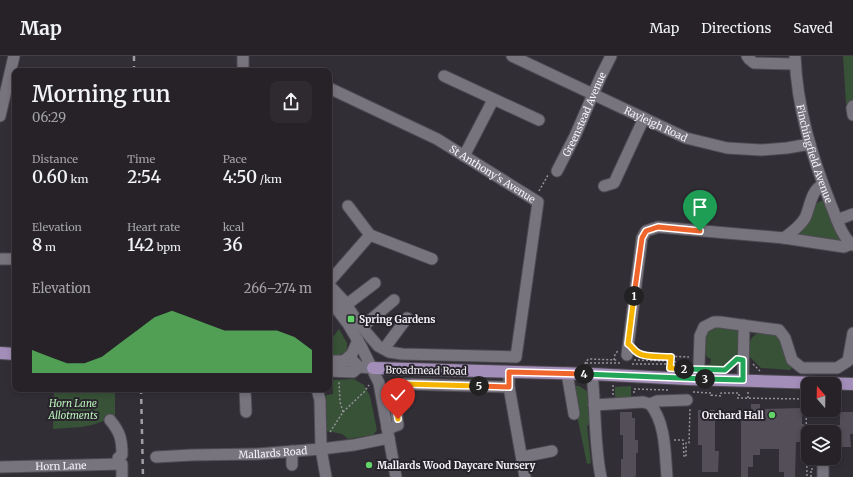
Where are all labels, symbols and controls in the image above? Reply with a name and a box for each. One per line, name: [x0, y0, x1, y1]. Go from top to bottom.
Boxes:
text: Map: [20, 16, 62, 40]
text: Map: [649, 19, 679, 37]
text: Directions: [701, 19, 771, 37]
text: Saved: [793, 19, 833, 37]
street label: Greenstead Avenue: [560, 70, 609, 159]
text: Morning run: [32, 80, 171, 108]
button: share: [270, 81, 312, 123]
street label: Finchingfield Avenue: [794, 103, 836, 205]
street label: Rayleigh Road: [622, 104, 689, 145]
text: 06:29: [32, 109, 66, 126]
street label: St Anthony's Avenue: [447, 142, 538, 206]
text: Distance: [32, 152, 78, 166]
text: Time: [127, 152, 155, 166]
text: Pace: [223, 152, 247, 166]
text: 0.60: [32, 166, 68, 188]
text: 2:54: [127, 166, 161, 188]
text: 4:50: [223, 166, 257, 188]
text: km: [68, 172, 88, 186]
text: /km: [257, 172, 282, 186]
pin: [683, 190, 717, 231]
icon: arrive: [689, 196, 711, 218]
text: Elevation: [32, 220, 82, 234]
text: Heart rate: [127, 220, 180, 234]
text: kcal: [223, 220, 244, 234]
text: 8: [32, 234, 42, 256]
text: 142: [127, 234, 154, 256]
text: 36: [223, 234, 243, 256]
text: m: [42, 240, 56, 254]
text: bpm: [154, 240, 181, 254]
text: Elevation: [32, 280, 91, 297]
text: 266–274 m: [244, 280, 312, 297]
pin: 1: [624, 286, 644, 306]
text: 1: [631, 289, 637, 303]
place label: Spring Gardens: [359, 313, 435, 326]
marker: Spring Gardens: [346, 314, 356, 324]
pin: 2: [674, 359, 694, 379]
text: 2: [681, 362, 687, 376]
street label: Broadmead Road: [385, 363, 467, 378]
pin: 4: [574, 364, 594, 384]
text: 4: [581, 367, 588, 381]
pin: 3: [695, 369, 715, 389]
text: 3: [702, 372, 708, 386]
pin: 5: [469, 376, 489, 396]
north arrow: [801, 377, 841, 417]
map controls: [801, 377, 841, 465]
pin: [381, 378, 415, 419]
text: 5: [476, 379, 482, 393]
icon: check: [387, 384, 409, 406]
park label: Horn Lane Allotments: [47, 397, 98, 422]
place label: Orchard Hall: [702, 409, 765, 422]
marker: Orchard Hall: [767, 410, 777, 420]
button: layers: [801, 425, 841, 465]
street label: Mallards Road: [238, 444, 308, 461]
street label: Horn Lane: [35, 459, 87, 473]
place label: Mallards Wood Daycare Nursery: [377, 459, 535, 472]
marker: Mallards Wood Daycare Nursery: [364, 460, 374, 470]

